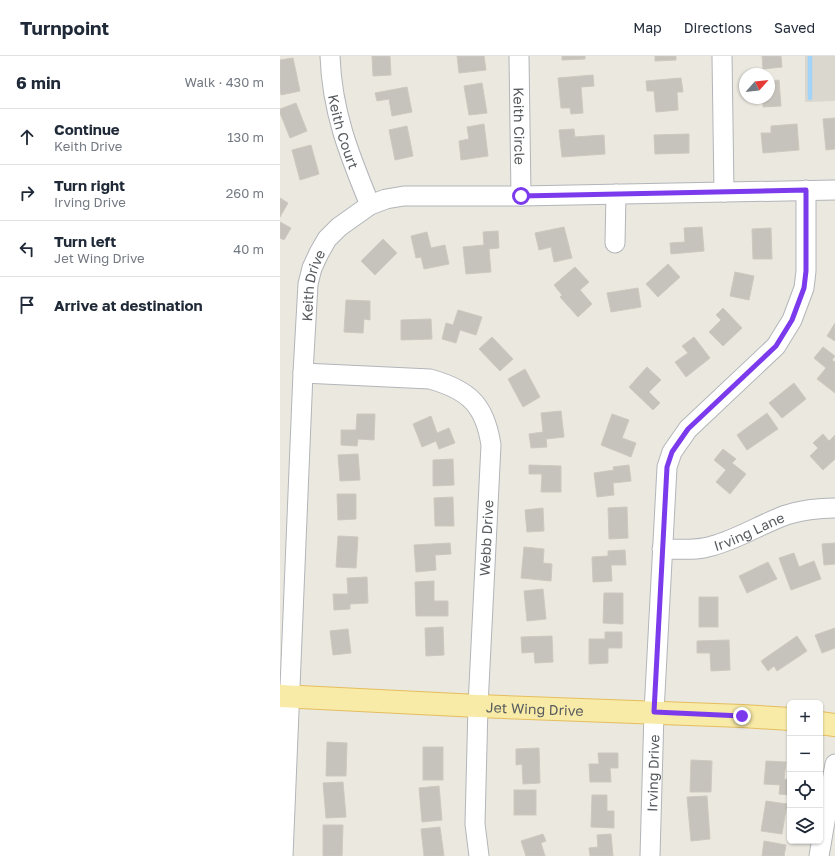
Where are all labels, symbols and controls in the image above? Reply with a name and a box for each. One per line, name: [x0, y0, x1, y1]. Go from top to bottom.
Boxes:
text: Turnpoint: [20, 16, 109, 39]
text: Map: [633, 19, 662, 36]
text: Directions: [684, 19, 752, 36]
text: Saved: [774, 19, 815, 36]
north arrow: [739, 68, 775, 104]
text: 6 min: [16, 72, 61, 93]
text: Walk · 430 m: [184, 74, 264, 90]
street label: Keith Circle: [511, 87, 529, 165]
street label: Keith Court: [326, 93, 363, 171]
text: Continue: [54, 120, 120, 138]
icon: ahead: [16, 126, 38, 148]
text: 130 m: [227, 129, 264, 145]
text: Keith Drive: [54, 138, 122, 154]
text: Turn right: [54, 176, 125, 194]
icon: right: [16, 182, 38, 204]
text: 260 m: [226, 185, 264, 201]
route start: [512, 187, 530, 205]
text: Irving Drive: [54, 194, 126, 210]
text: Turn left: [54, 232, 116, 250]
icon: left: [16, 238, 38, 260]
text: 40 m: [233, 241, 264, 257]
street label: Keith Drive: [297, 246, 328, 322]
text: Jet Wing Drive: [54, 250, 145, 266]
icon: arrive: [16, 294, 38, 316]
text: Arrive at destination: [54, 296, 203, 314]
street label: Webb Drive: [476, 499, 496, 577]
street label: Irving Lane: [711, 508, 786, 554]
street label: Jet Wing Drive: [486, 698, 584, 718]
map controls: [787, 700, 823, 844]
button: +: [787, 700, 823, 736]
route end: [733, 707, 751, 725]
street label: Irving Drive: [643, 734, 662, 812]
button: −: [787, 736, 823, 772]
button: locate: [787, 772, 823, 808]
button: layers: [787, 808, 823, 844]

